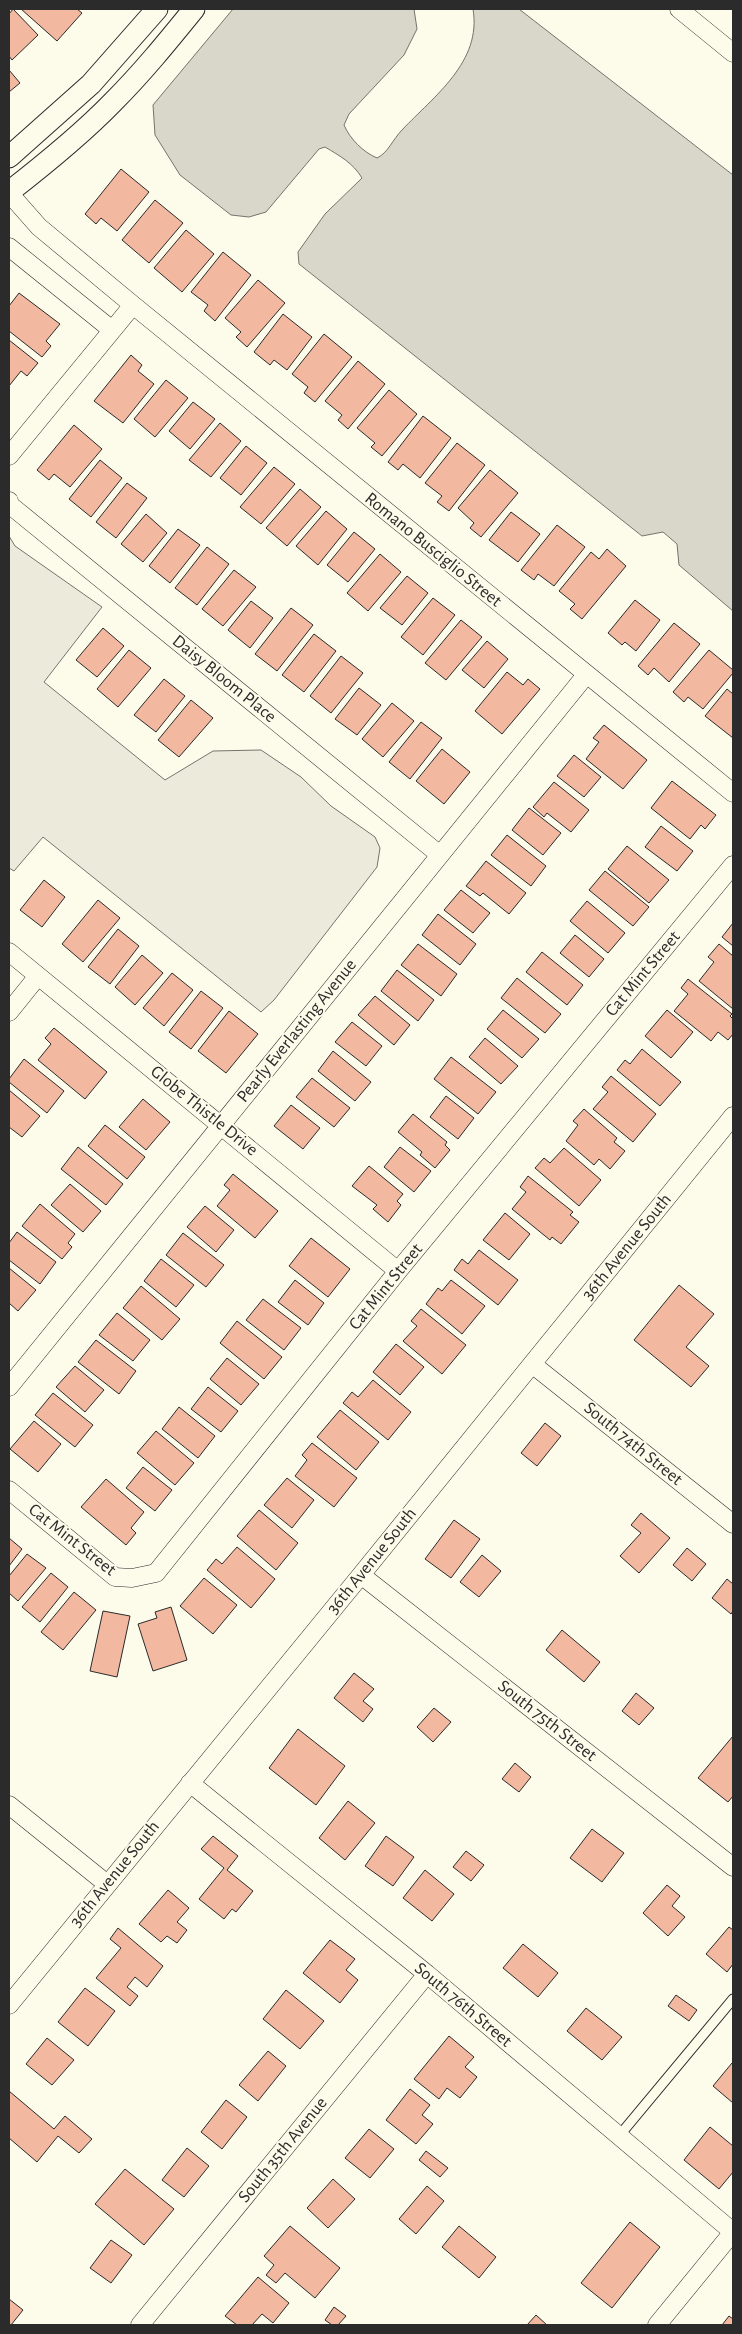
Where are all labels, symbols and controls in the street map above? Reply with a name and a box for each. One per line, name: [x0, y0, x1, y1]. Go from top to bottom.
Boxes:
street label: Romano Busciglio Street: [361, 489, 505, 611]
street label: Daisy Bloom Place: [169, 632, 279, 726]
street label: Cat Mint Street: [602, 928, 684, 1020]
street label: Pearly Everlasting Avenue: [234, 956, 360, 1106]
street label: Globe Thistle Drive: [147, 1062, 261, 1160]
street label: 36th Avenue South: [579, 1191, 675, 1303]
street label: Cat Mint Street: [346, 1240, 426, 1334]
street label: South 74th Street: [580, 1399, 686, 1489]
street label: Cat Mint Street: [25, 1500, 119, 1580]
street label: 36th Avenue South: [324, 1505, 420, 1617]
street label: South 75th Street: [494, 1677, 600, 1765]
street label: 36th Avenue South: [67, 1818, 163, 1930]
street label: South 76th Street: [411, 1959, 515, 2051]
street label: South 35th Avenue: [235, 2094, 331, 2206]

